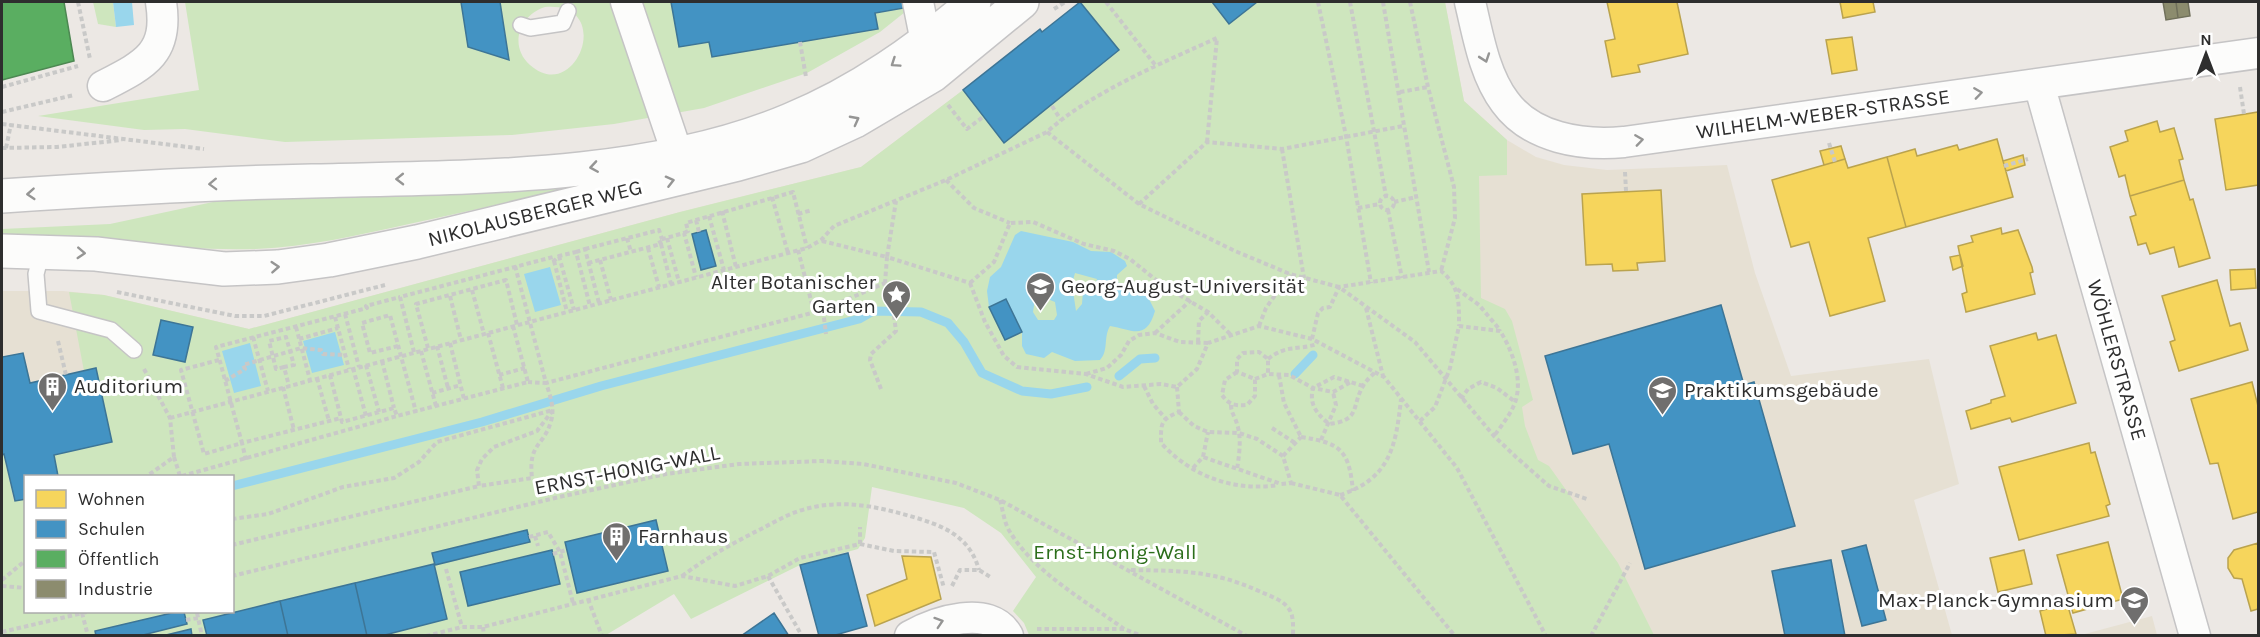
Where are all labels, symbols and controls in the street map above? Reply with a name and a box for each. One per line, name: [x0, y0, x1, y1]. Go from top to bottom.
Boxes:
north arrow: [2176, 24, 2236, 84]
text: N: [2200, 30, 2212, 49]
one-way arrow: [1478, 52, 1490, 63]
one-way arrow: [890, 56, 901, 67]
street label: WILHELM-WEBER-STRASSE: [1694, 84, 1952, 144]
one-way arrow: [1973, 87, 1983, 99]
one-way arrow: [849, 116, 860, 128]
one-way arrow: [1635, 134, 1644, 146]
one-way arrow: [590, 160, 600, 173]
one-way arrow: [395, 172, 404, 185]
street label: NIKOLAUSBERGER WEG: [425, 175, 645, 251]
one-way arrow: [665, 175, 675, 188]
one-way arrow: [208, 177, 217, 190]
one-way arrow: [27, 187, 36, 200]
one-way arrow: [76, 246, 85, 259]
one-way arrow: [270, 261, 280, 274]
place label: Alter Botanischer Garten: [711, 270, 876, 318]
school or university icon: Georg-August-Universität: [1024, 270, 1056, 312]
place label: Georg-August-Universität: [1061, 274, 1305, 298]
street label: WÖHLERSTRASSE: [2083, 277, 2151, 443]
place icon: Alter Botanischer Garten: [881, 278, 913, 320]
building icon: Auditorium: [37, 370, 69, 412]
place label: Auditorium: [74, 374, 183, 398]
school or university icon: Praktikumsgebäude: [1647, 374, 1679, 416]
place label: Praktikumsgebäude: [1684, 378, 1879, 402]
street label: ERNST-HONIG-WALL: [532, 440, 722, 500]
legend: [24, 475, 234, 613]
text: Wohnen: [78, 488, 145, 510]
text: Schulen: [78, 518, 145, 540]
building icon: Farnhaus: [601, 520, 633, 562]
place label: Farnhaus: [638, 524, 728, 548]
park label: Ernst-Honig-Wall: [1033, 540, 1197, 564]
text: Öffentlich: [78, 548, 159, 570]
text: Industrie: [78, 578, 153, 600]
school or university icon: Max-Planck-Gymnasium: [2119, 584, 2151, 626]
place label: Max-Planck-Gymnasium: [1878, 588, 2114, 612]
one-way arrow: [933, 617, 944, 629]

